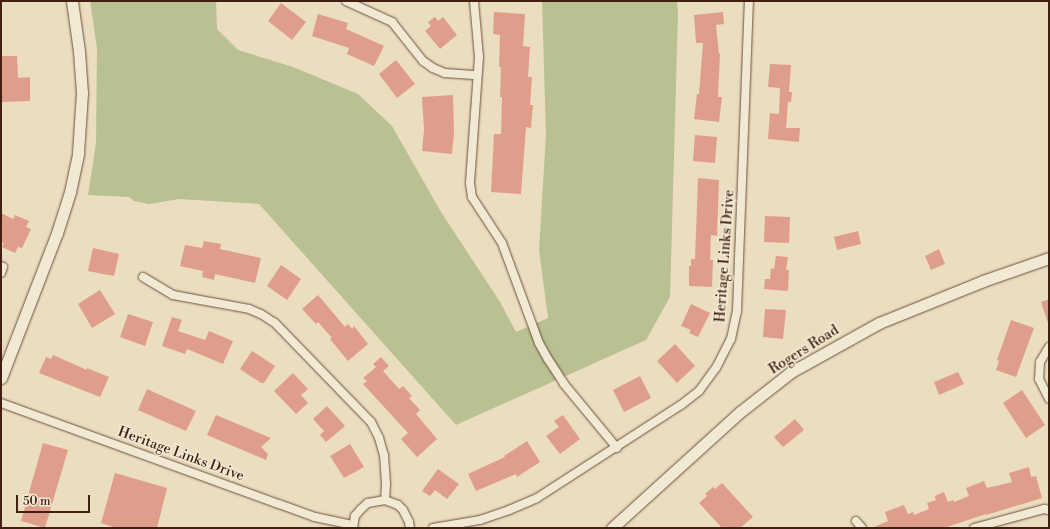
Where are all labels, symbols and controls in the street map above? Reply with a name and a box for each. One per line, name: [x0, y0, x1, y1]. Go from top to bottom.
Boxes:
street label: Heritage Links Drive: [712, 189, 738, 323]
street label: Rogers Road: [766, 322, 842, 378]
street label: Heritage Links Drive: [116, 423, 246, 485]
scale bar: [18, 487, 92, 513]
text: 50 m: [23, 494, 51, 509]

